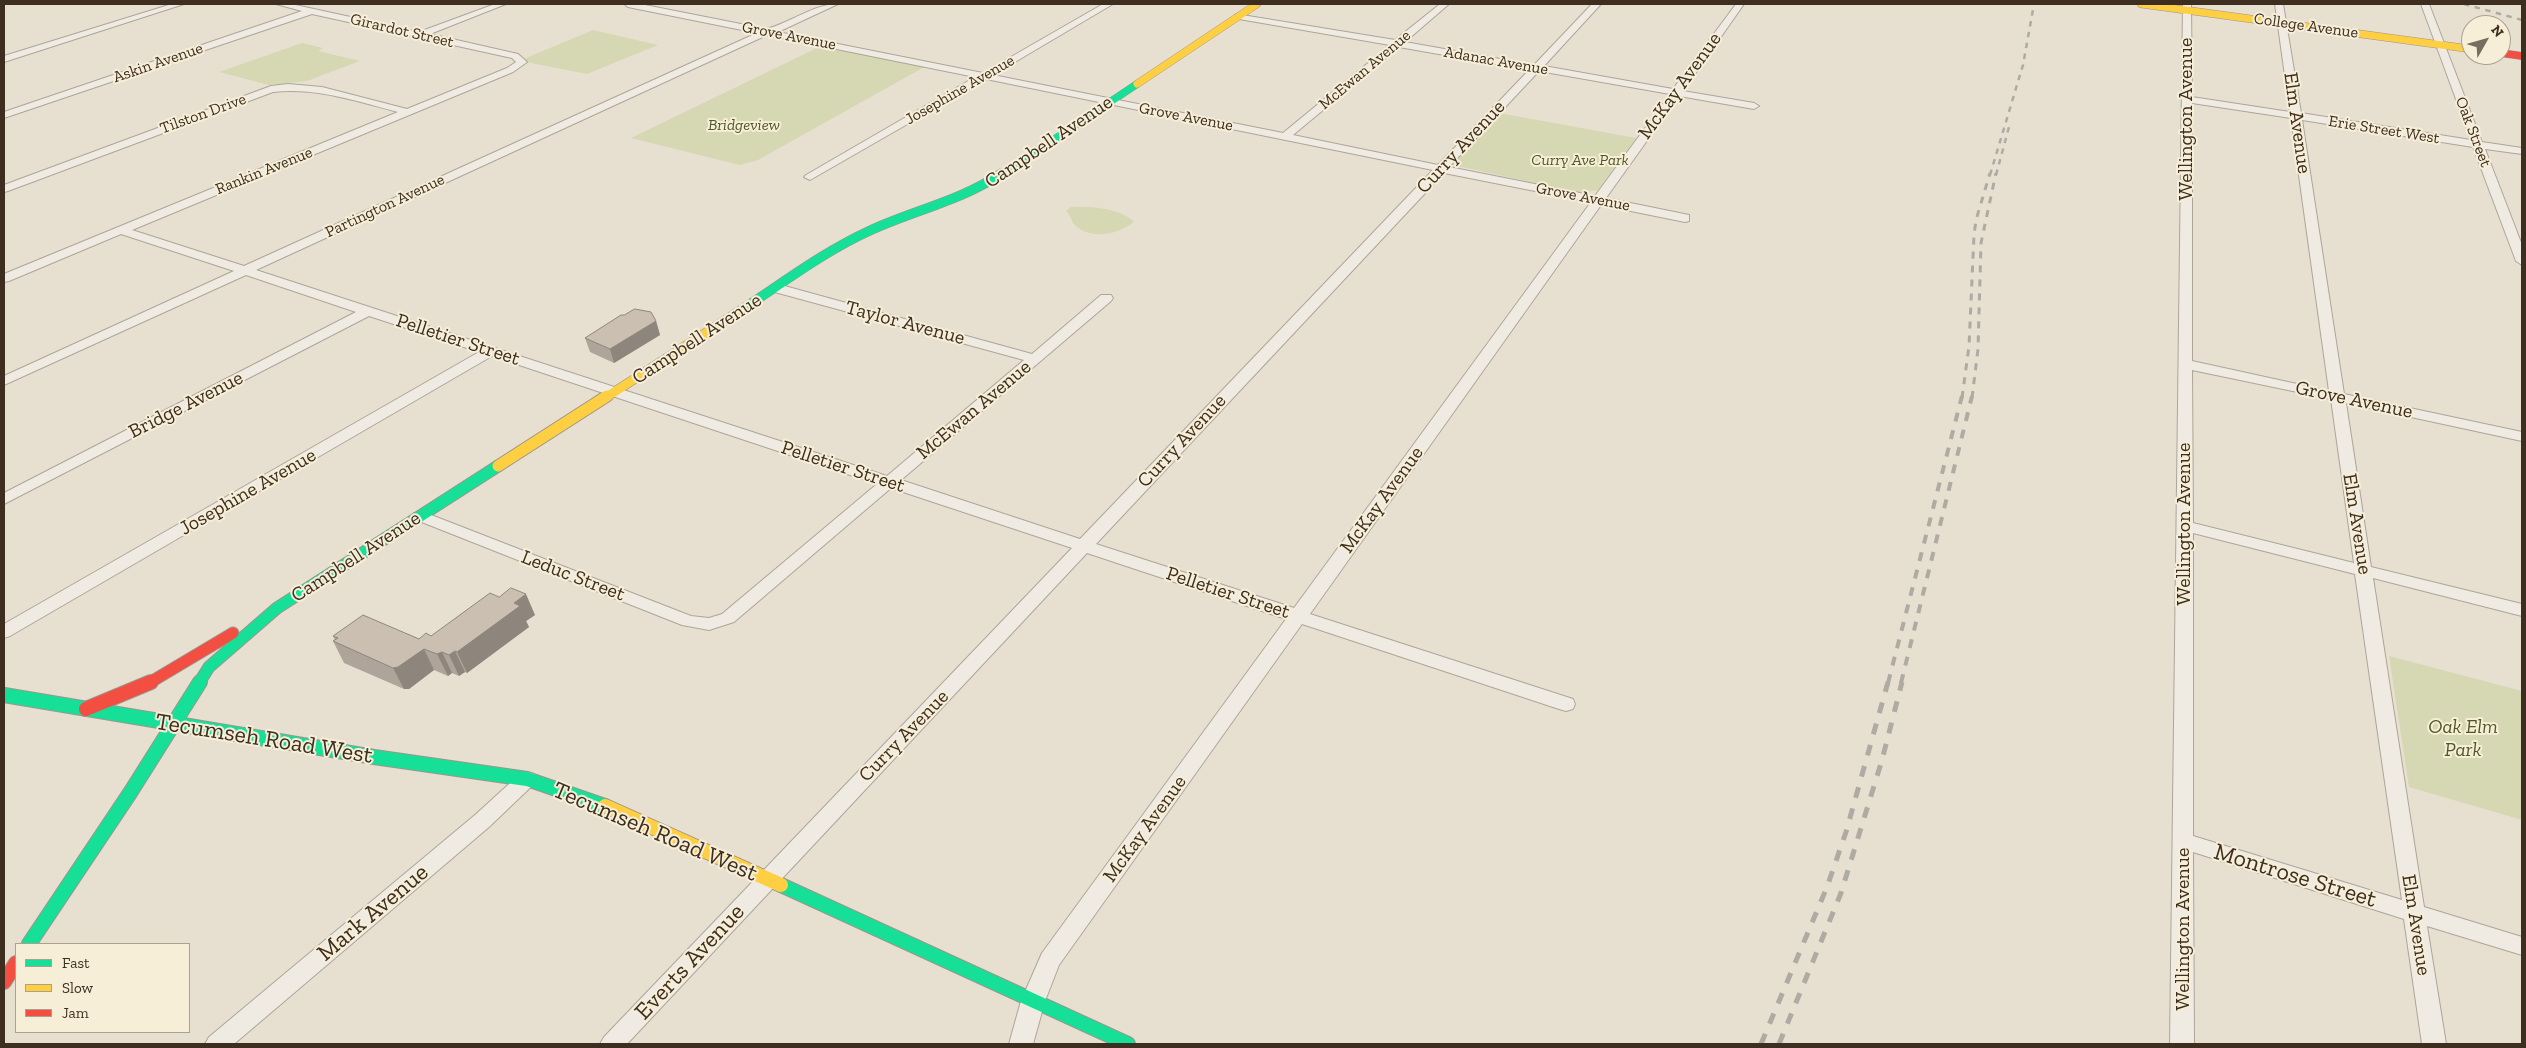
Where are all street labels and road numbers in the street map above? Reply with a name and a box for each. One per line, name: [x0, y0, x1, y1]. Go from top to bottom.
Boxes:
street label: College Avenue: [2253, 9, 2359, 43]
street label: Girardot Street: [348, 10, 456, 52]
street label: Grove Avenue: [740, 17, 838, 55]
street label: McEwan Avenue: [1315, 26, 1415, 114]
street label: McKay Avenue: [1633, 28, 1727, 144]
street label: Wellington Avenue: [2174, 38, 2198, 200]
street label: Askin Avenue: [111, 39, 205, 87]
street label: Adanac Avenue: [1442, 42, 1550, 80]
street label: Josephine Avenue: [902, 51, 1018, 129]
street label: Elm Avenue: [2278, 71, 2316, 175]
street label: Tilston Drive: [157, 90, 249, 138]
street label: Campbell Avenue: [980, 90, 1118, 194]
street label: Oak Street: [2451, 94, 2495, 170]
street label: Curry Avenue: [1412, 95, 1510, 199]
street label: Grove Avenue: [1137, 98, 1235, 136]
street label: Erie Street West: [2327, 112, 2441, 148]
street label: Rankin Avenue: [213, 143, 315, 199]
street label: Partington Avenue: [322, 170, 448, 242]
street label: Grove Avenue: [1534, 178, 1632, 216]
street label: Campbell Avenue: [628, 288, 766, 390]
street label: Taylor Avenue: [843, 296, 967, 350]
street label: Pelletier Street: [393, 309, 523, 371]
street label: McEwan Avenue: [912, 355, 1036, 465]
street label: Bridge Avenue: [125, 366, 247, 444]
street label: Grove Avenue: [2293, 376, 2415, 424]
street label: Curry Avenue: [1133, 389, 1231, 493]
street label: Pelletier Street: [778, 436, 908, 498]
street label: McKay Avenue: [1335, 442, 1429, 558]
street label: Josephine Avenue: [175, 443, 321, 541]
street label: Wellington Avenue: [2172, 443, 2196, 605]
street label: Elm Avenue: [2337, 472, 2377, 576]
street label: Campbell Avenue: [287, 506, 425, 608]
street label: Leduc Street: [518, 545, 628, 607]
street label: Pelletier Street: [1163, 562, 1293, 624]
street label: Curry Avenue: [854, 685, 954, 787]
street label: Tecumseh Road West: [153, 708, 375, 770]
street label: McKay Avenue: [1098, 771, 1192, 887]
street label: Tecumseh Road West: [548, 776, 762, 888]
street label: Montrose Street: [2210, 838, 2380, 914]
street label: Wellington Avenue: [2171, 848, 2195, 1010]
street label: Mark Avenue: [311, 858, 435, 968]
street label: Elm Avenue: [2396, 873, 2436, 977]
street label: Everts Avenue: [629, 898, 751, 1026]

